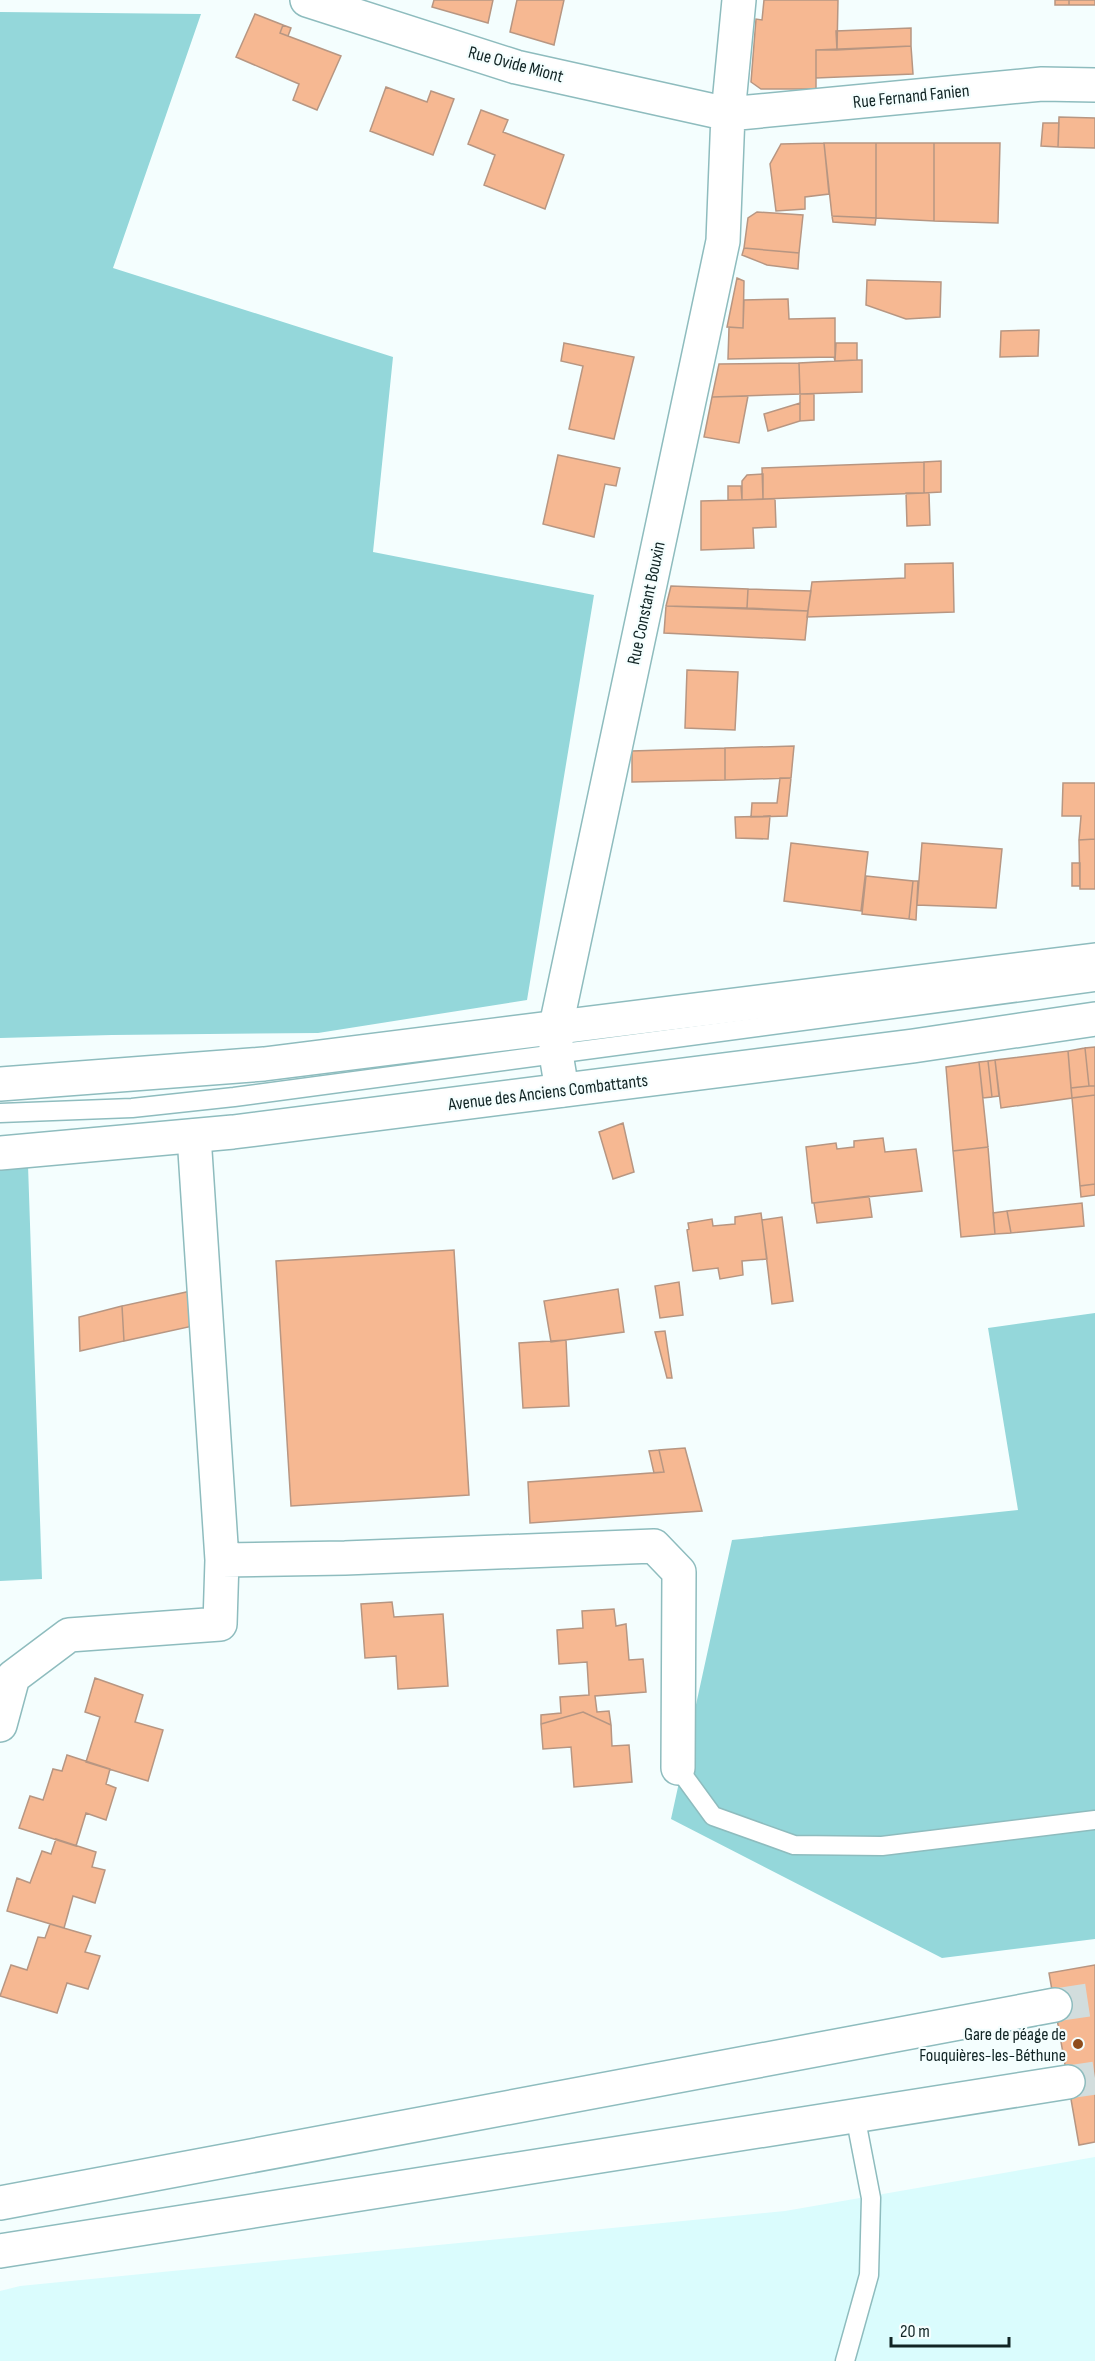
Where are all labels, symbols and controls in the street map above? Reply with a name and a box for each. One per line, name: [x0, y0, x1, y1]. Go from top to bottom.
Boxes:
street label: Rue Ovide Miont: [466, 42, 566, 87]
street label: Rue Fernand Fanien: [852, 80, 970, 113]
street label: Rue Constant Bouxin: [623, 540, 670, 667]
street label: Avenue des Anciens Combattants: [446, 1070, 649, 1115]
place label: Gare de péage de Fouquières-les-Béthune: [919, 2024, 1066, 2066]
marker: Gare de péage de Fouquières-les-Béthune: [1071, 2037, 1085, 2051]
scale bar: [891, 2310, 1010, 2348]
text: 20 m: [900, 2321, 930, 2342]

